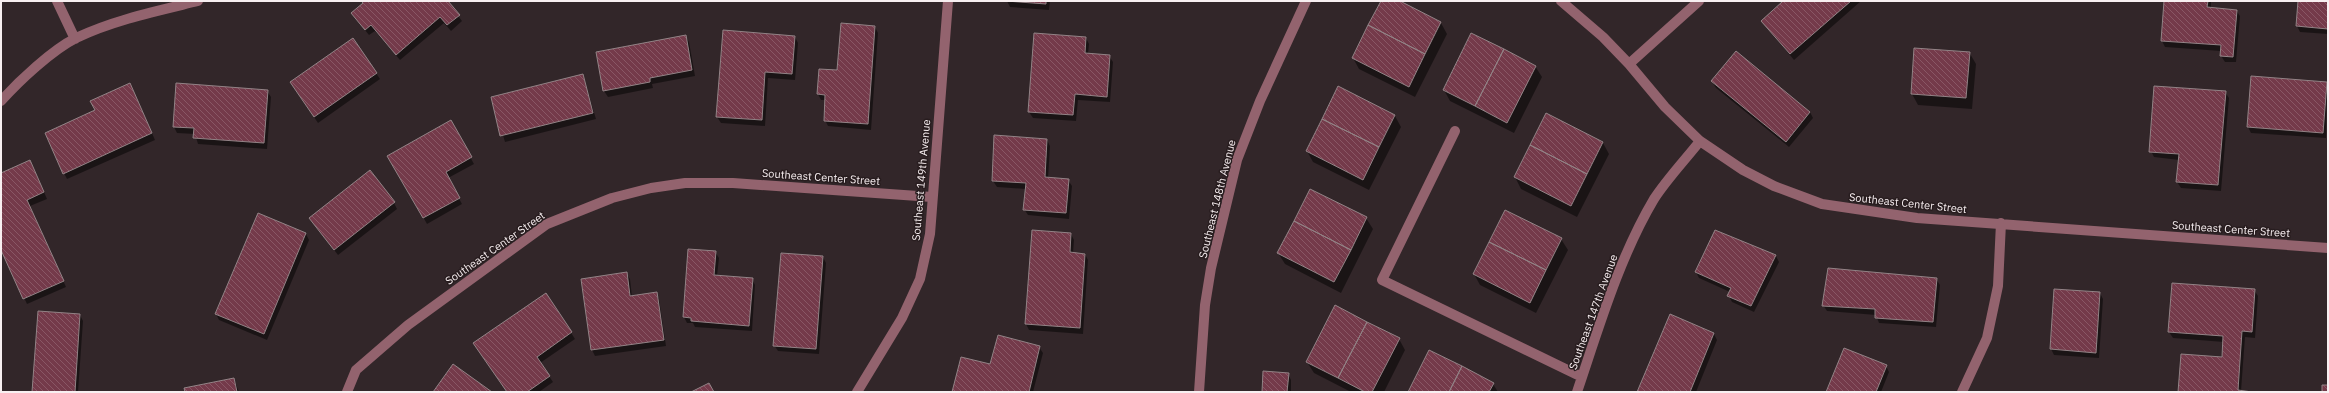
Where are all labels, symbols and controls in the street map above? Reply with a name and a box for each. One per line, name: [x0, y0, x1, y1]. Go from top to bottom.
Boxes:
street label: Southeast 149th Avenue: [909, 119, 933, 241]
street label: Southeast 148th Avenue: [1195, 138, 1239, 260]
street label: Southeast Center Street: [761, 166, 881, 188]
street label: Southeast Center Street: [1848, 190, 1968, 216]
street label: Southeast Center Street: [443, 208, 548, 288]
street label: Southeast Center Street: [2171, 218, 2291, 240]
street label: Southeast 147th Avenue: [1566, 252, 1620, 372]

